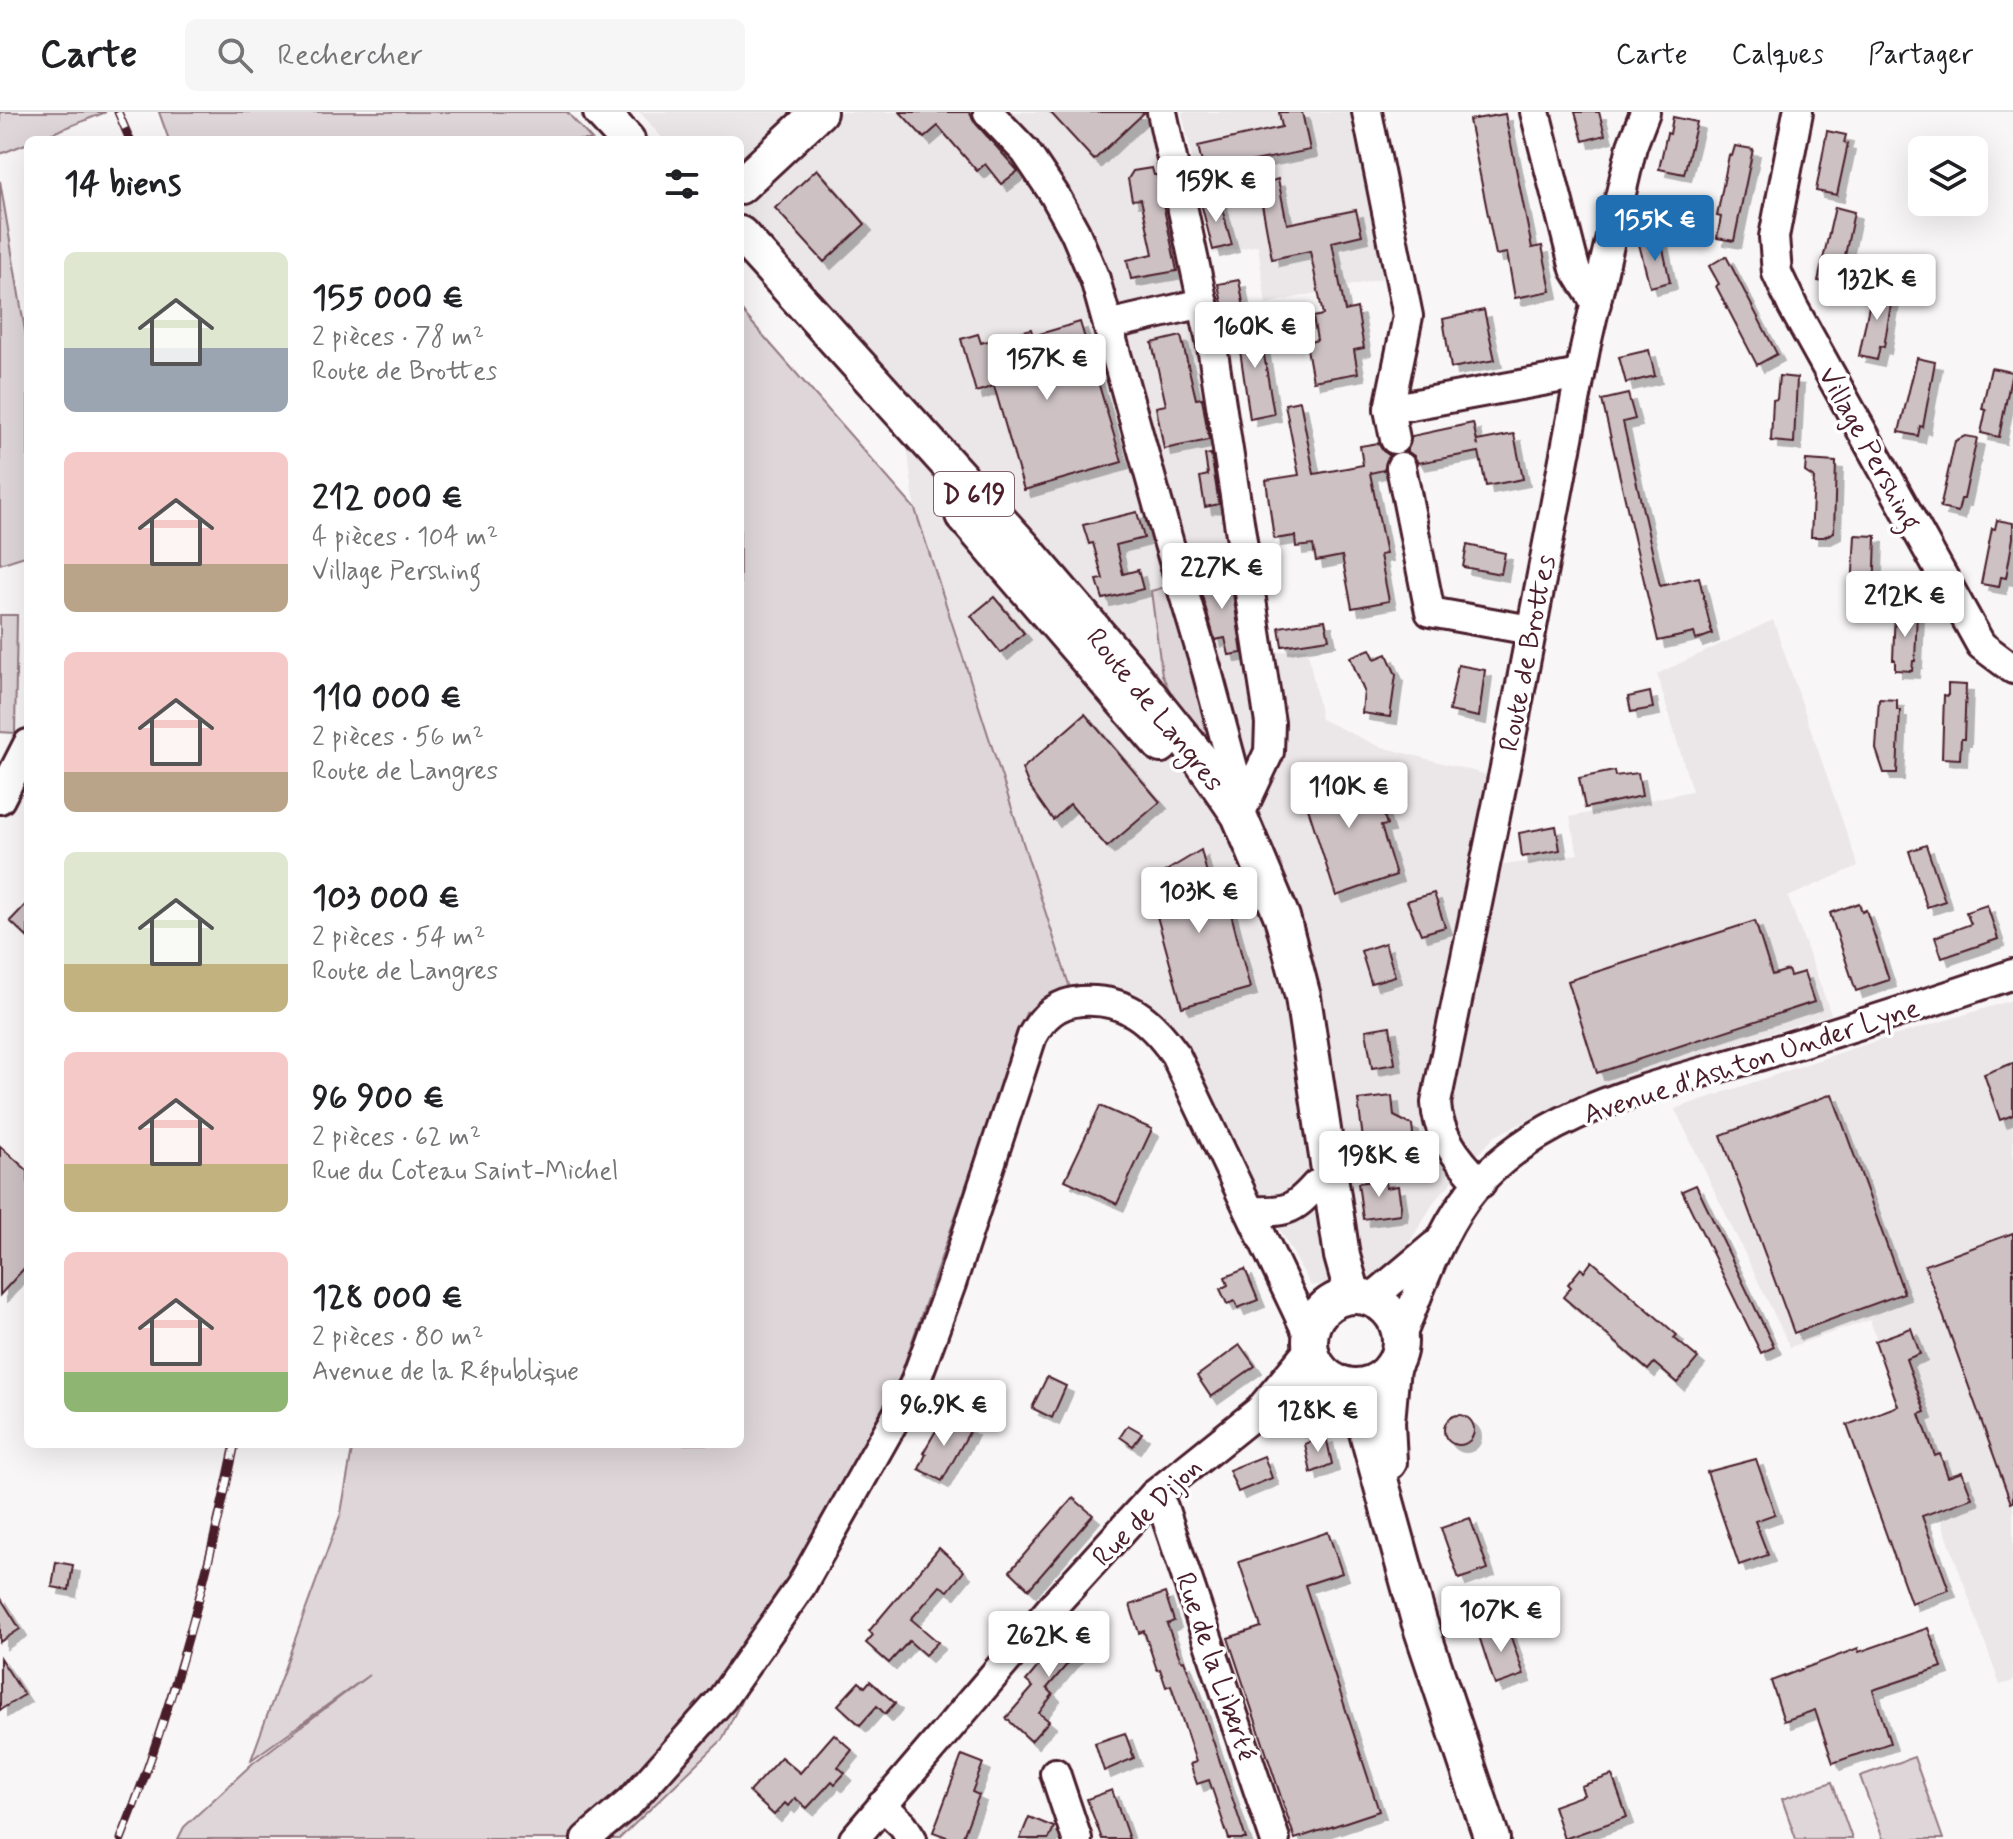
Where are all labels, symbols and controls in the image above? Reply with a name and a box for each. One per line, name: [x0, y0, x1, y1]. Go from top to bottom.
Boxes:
search box: [185, 19, 745, 91]
text: Carte: [40, 31, 137, 80]
icon: search: [213, 33, 257, 77]
text: Rechercher: [277, 36, 423, 75]
text: Carte: [1616, 37, 1688, 74]
text: Calques: [1732, 37, 1824, 74]
text: Partager: [1868, 37, 1973, 74]
map controls: [1908, 136, 1988, 216]
button: layers: [1908, 136, 1988, 216]
pin: 159K €: [1151, 156, 1281, 224]
text: 14 biens: [64, 162, 181, 207]
icon: filters: [660, 162, 704, 206]
text: 159K €: [1175, 165, 1257, 199]
pin: 155K €: [1590, 195, 1720, 263]
text: 155K €: [1614, 204, 1696, 238]
pin: 132K €: [1812, 254, 1942, 322]
text: 132K €: [1837, 263, 1917, 297]
text: 155 000 €: [312, 276, 464, 321]
icon: home: [128, 284, 224, 380]
pin: 160K €: [1190, 302, 1320, 370]
text: 160K €: [1213, 311, 1297, 345]
text: 2 pièces · 78 m²: [312, 321, 484, 355]
pin: 157K €: [982, 334, 1112, 402]
text: 157K €: [1006, 343, 1088, 377]
text: Route de Brottes: [312, 355, 497, 389]
street label: Village Pershing: [1806, 361, 1929, 539]
road number: D 619: [934, 472, 1014, 516]
text: 212 000 €: [312, 476, 463, 521]
icon: home: [128, 484, 224, 580]
text: 4 pièces · 104 m²: [312, 521, 498, 555]
pin: 227K €: [1157, 543, 1287, 611]
text: 227K €: [1180, 552, 1264, 586]
street label: Route de Brottes: [1491, 552, 1566, 755]
text: Village Pershing: [312, 555, 481, 589]
pin: 212K €: [1840, 571, 1970, 639]
text: 212K €: [1864, 580, 1946, 614]
street label: Route de Langres: [1075, 621, 1231, 801]
text: 110 000 €: [312, 676, 462, 721]
icon: home: [128, 684, 224, 780]
text: 2 pièces · 56 m²: [312, 721, 484, 755]
text: Route de Langres: [312, 755, 498, 789]
pin: 110K €: [1284, 762, 1414, 830]
text: 110K €: [1309, 771, 1389, 805]
pin: 103K €: [1134, 867, 1264, 935]
text: 103 000 €: [312, 876, 460, 921]
text: 103K €: [1159, 876, 1239, 910]
icon: home: [128, 884, 224, 980]
text: 2 pièces · 54 m²: [312, 921, 485, 955]
text: Route de Langres: [312, 955, 498, 989]
street label: Avenue d'Ashton Under Lyne: [1579, 991, 1925, 1134]
text: 96 900 €: [312, 1076, 445, 1121]
icon: home: [128, 1084, 224, 1180]
text: 2 pièces · 62 m²: [312, 1121, 481, 1155]
pin: 198K €: [1314, 1131, 1444, 1199]
text: 198K €: [1337, 1140, 1421, 1174]
text: Rue du Coteau Saint-Michel: [312, 1155, 619, 1189]
text: 128 000 €: [312, 1276, 463, 1321]
icon: home: [128, 1284, 224, 1380]
text: 2 pièces · 80 m²: [312, 1321, 483, 1355]
text: Avenue de la République: [312, 1355, 579, 1389]
pin: 96.9K €: [870, 1380, 1018, 1448]
pin: 128K €: [1253, 1386, 1383, 1454]
text: 96.9K €: [900, 1389, 988, 1423]
text: 128K €: [1277, 1395, 1359, 1429]
street label: Rue de Dijon: [1085, 1450, 1211, 1576]
street label: Rue de la Liberté: [1165, 1568, 1264, 1766]
pin: 107K €: [1436, 1586, 1566, 1654]
text: 107K €: [1459, 1595, 1543, 1629]
pin: 262K €: [984, 1611, 1114, 1679]
text: 262K €: [1006, 1620, 1092, 1654]

